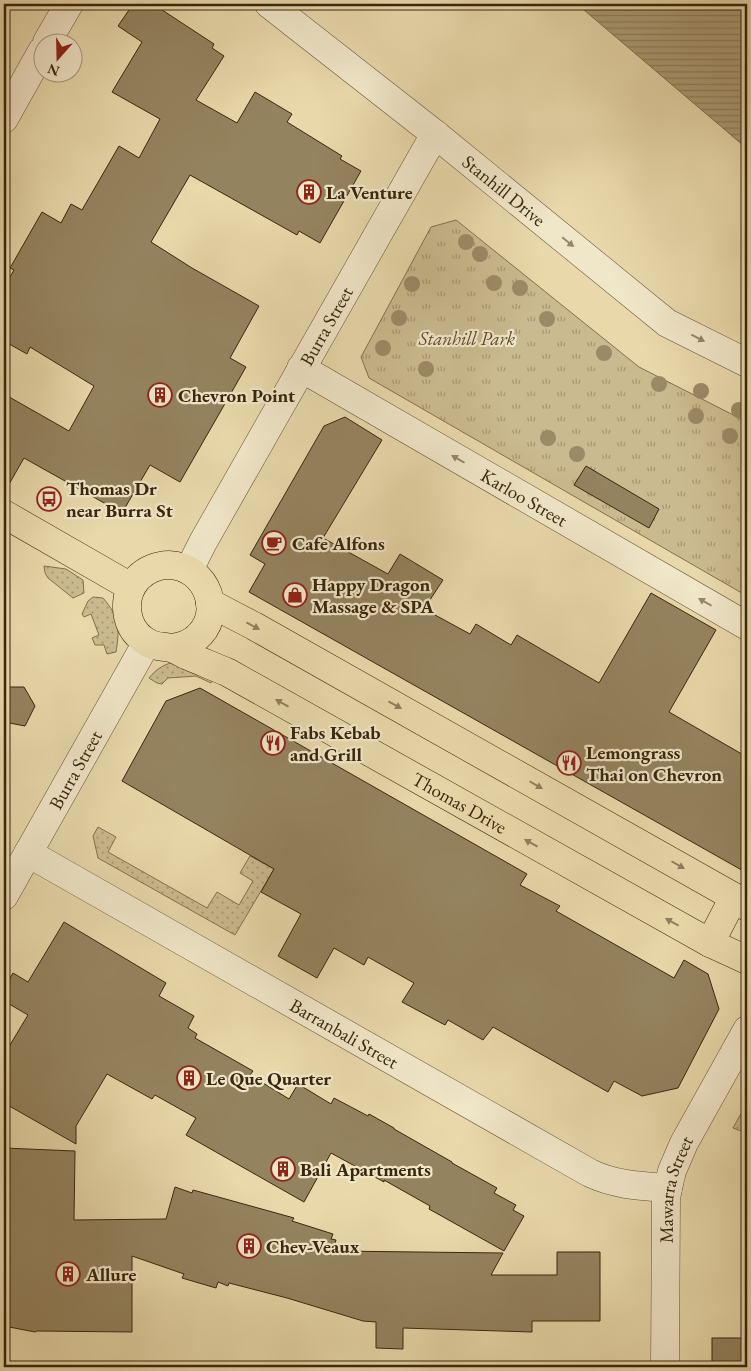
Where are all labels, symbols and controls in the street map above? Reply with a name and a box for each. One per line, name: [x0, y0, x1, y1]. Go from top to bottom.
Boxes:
north arrow: [32, 32, 82, 82]
text: N: [45, 60, 62, 81]
street label: Stanhill Drive: [457, 149, 551, 232]
building icon: La Venture: [296, 179, 322, 205]
place label: La Venture: [326, 180, 413, 205]
one-way arrow: [561, 237, 574, 248]
street label: Burra Street: [294, 282, 358, 370]
park label: Stanhill Park: [418, 326, 516, 351]
one-way arrow: [691, 334, 705, 342]
building icon: Chevron Point: [147, 382, 173, 408]
place label: Chevron Point: [178, 383, 295, 408]
one-way arrow: [452, 455, 465, 464]
street label: Karloo Street: [477, 462, 572, 532]
place label: Thomas Dr near Burra St: [66, 476, 173, 523]
bus stop icon: Thomas Dr near Burra St: [36, 486, 62, 512]
cafe icon: Cafe Alfons: [261, 530, 287, 556]
place label: Cafe Alfons: [292, 531, 385, 556]
place label: Happy Dragon Massage & SPA: [312, 572, 434, 619]
shop icon: Happy Dragon Massage & SPA: [282, 582, 308, 608]
one-way arrow: [698, 598, 712, 607]
one-way arrow: [247, 621, 260, 630]
one-way arrow: [276, 699, 289, 708]
one-way arrow: [388, 701, 402, 710]
place label: Fabs Kebab and Grill: [290, 720, 381, 767]
street label: Burra Street: [43, 726, 107, 814]
restaurant icon: Fabs Kebab and Grill: [260, 730, 286, 756]
place label: Lemongrass Thai on Chevron: [586, 740, 722, 787]
restaurant icon: Lemongrass Thai on Chevron: [556, 750, 582, 776]
street label: Thomas Drive: [408, 766, 512, 839]
one-way arrow: [530, 781, 543, 790]
one-way arrow: [524, 838, 537, 847]
one-way arrow: [671, 861, 684, 870]
one-way arrow: [665, 918, 680, 926]
street label: Barranbali Street: [286, 992, 403, 1074]
building icon: Le Que Quarter: [176, 1065, 202, 1091]
place label: Le Que Quarter: [206, 1066, 331, 1091]
street label: Mawarra Street: [653, 1131, 698, 1243]
building icon: Bali Apartments: [270, 1156, 296, 1182]
place label: Bali Apartments: [300, 1157, 431, 1182]
building icon: Chev-Veaux: [236, 1233, 262, 1259]
place label: Chev-Veaux: [266, 1234, 360, 1259]
building icon: Allure: [55, 1261, 81, 1287]
place label: Allure: [85, 1262, 136, 1287]

